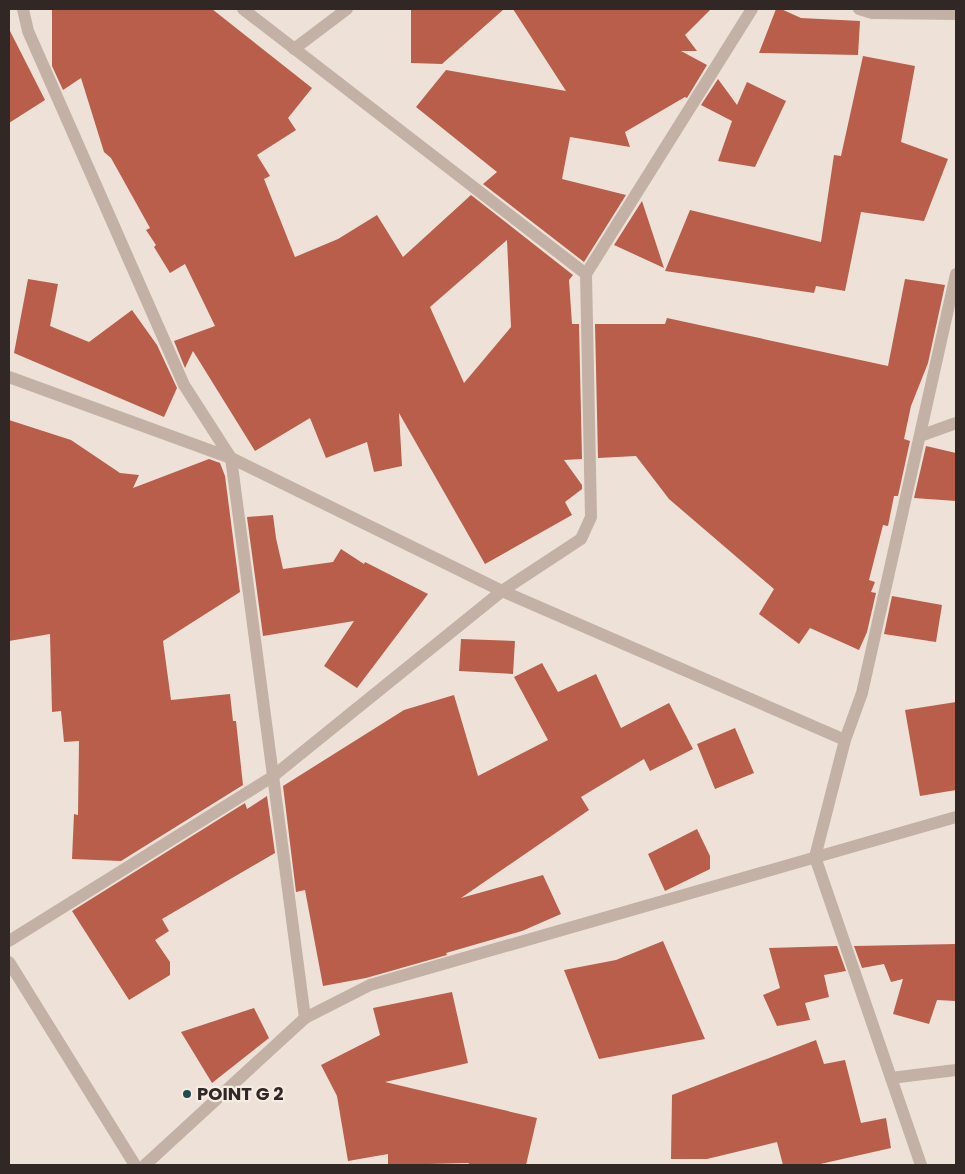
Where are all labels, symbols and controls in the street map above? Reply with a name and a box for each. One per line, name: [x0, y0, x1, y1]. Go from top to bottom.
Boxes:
place label: POINT G 2: [197, 1081, 284, 1106]
marker: POINT G 2: [181, 1088, 193, 1100]

